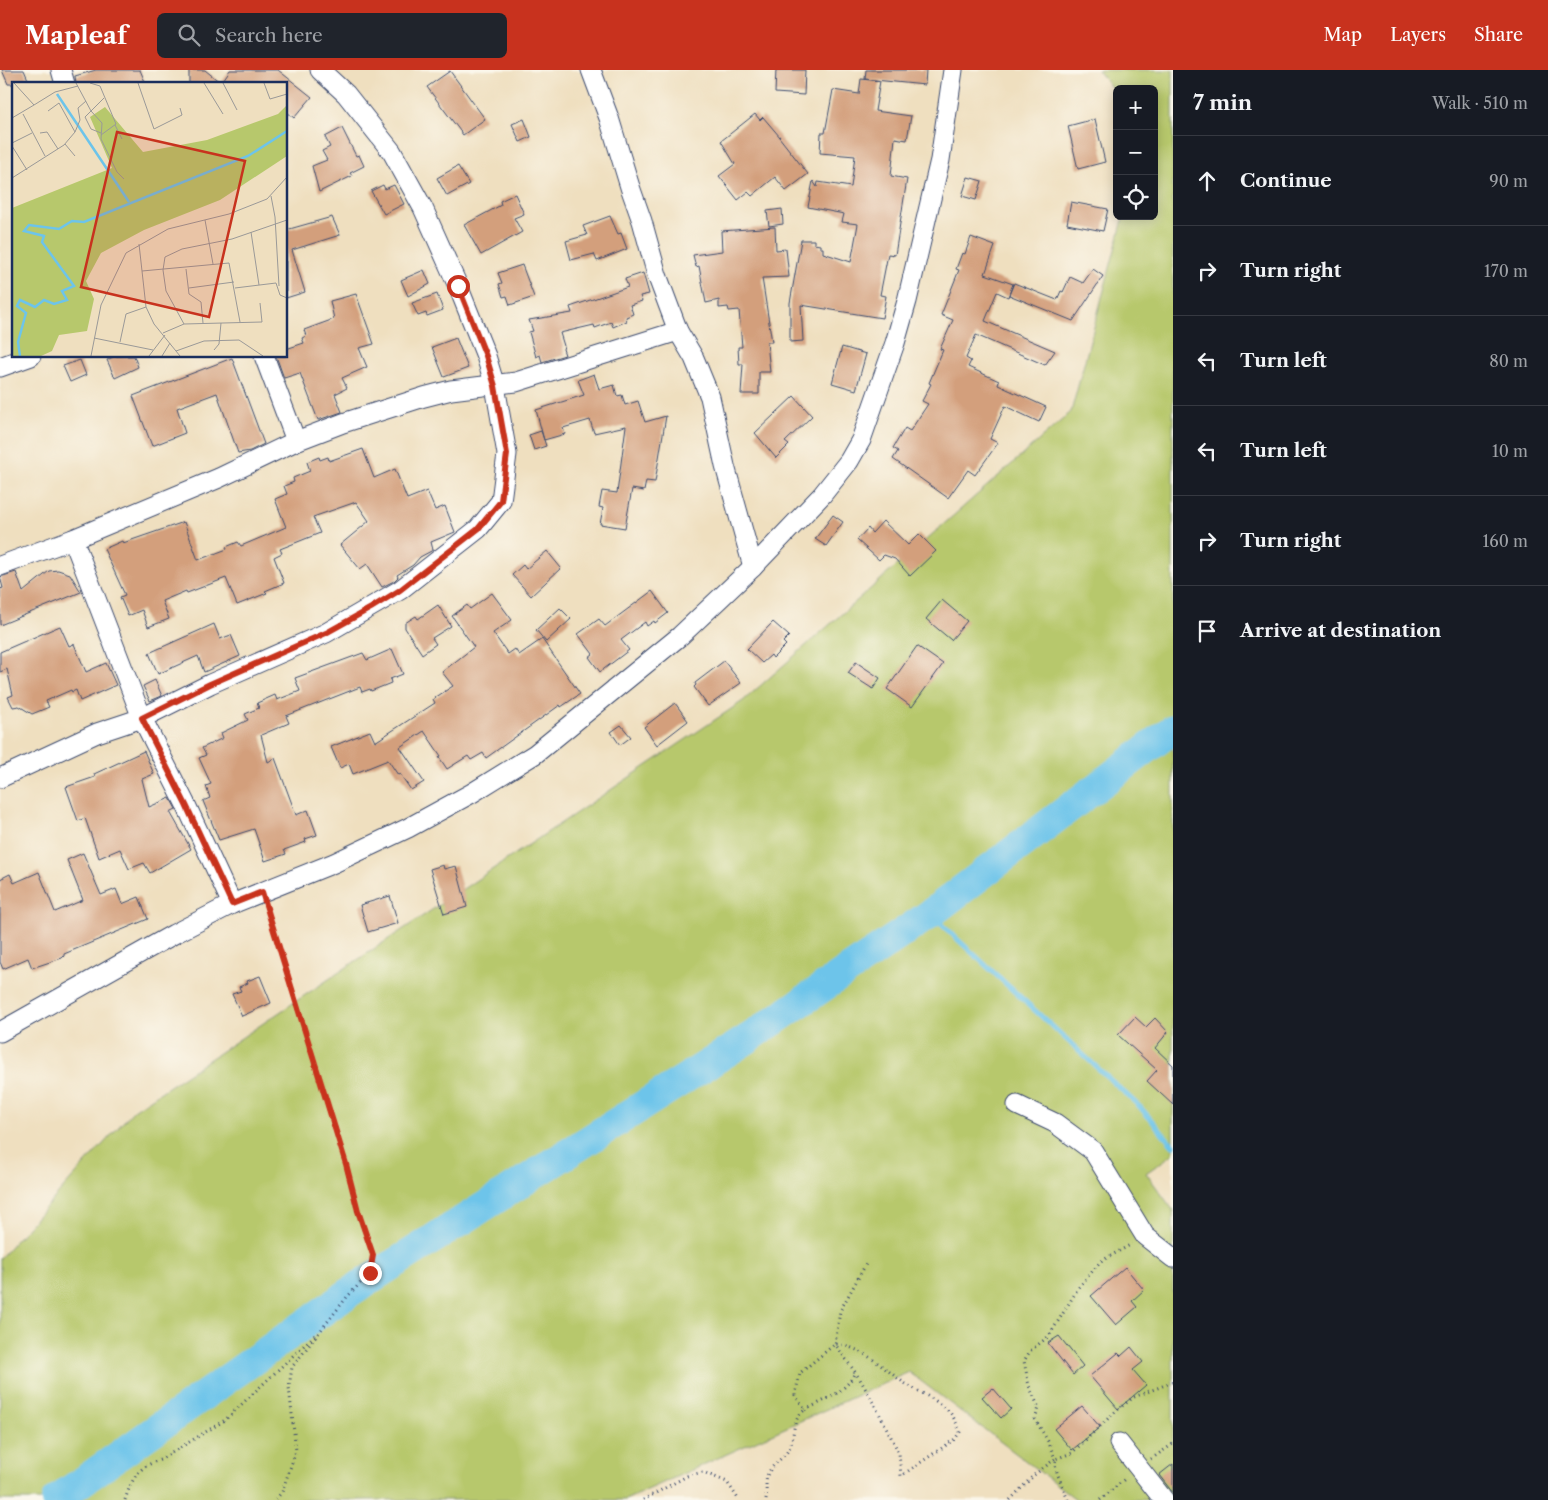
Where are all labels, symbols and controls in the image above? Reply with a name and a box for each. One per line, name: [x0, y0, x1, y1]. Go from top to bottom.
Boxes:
search box: [157, 13, 507, 58]
text: Mapleaf: [25, 21, 127, 50]
icon: search: [175, 21, 203, 49]
text: Search here: [215, 24, 323, 47]
text: Map: [1324, 24, 1362, 46]
text: Layers: [1390, 24, 1446, 46]
text: Share: [1474, 24, 1523, 46]
inset map: [12, 82, 288, 358]
map controls: [1113, 85, 1158, 220]
button: +: [1113, 85, 1158, 130]
text: 7 min: [1193, 90, 1252, 115]
text: Walk · 510 m: [1432, 93, 1528, 113]
button: −: [1113, 130, 1158, 175]
icon: ahead: [1193, 167, 1221, 195]
text: Continue: [1240, 169, 1332, 192]
text: 90 m: [1489, 171, 1528, 191]
button: locate: [1113, 175, 1158, 220]
icon: right: [1193, 257, 1221, 285]
text: Turn right: [1240, 259, 1341, 282]
text: 170 m: [1484, 261, 1528, 281]
route start: [447, 275, 470, 298]
icon: left: [1193, 347, 1221, 375]
text: Turn left: [1240, 349, 1327, 372]
text: 80 m: [1489, 351, 1528, 371]
icon: left: [1193, 437, 1221, 465]
text: Turn left: [1240, 439, 1327, 462]
text: 10 m: [1492, 441, 1528, 461]
icon: right: [1193, 527, 1221, 555]
text: Turn right: [1240, 529, 1341, 552]
text: 160 m: [1483, 531, 1528, 551]
icon: arrive: [1193, 617, 1221, 645]
text: Arrive at destination: [1240, 619, 1441, 642]
route end: [359, 1262, 382, 1285]

